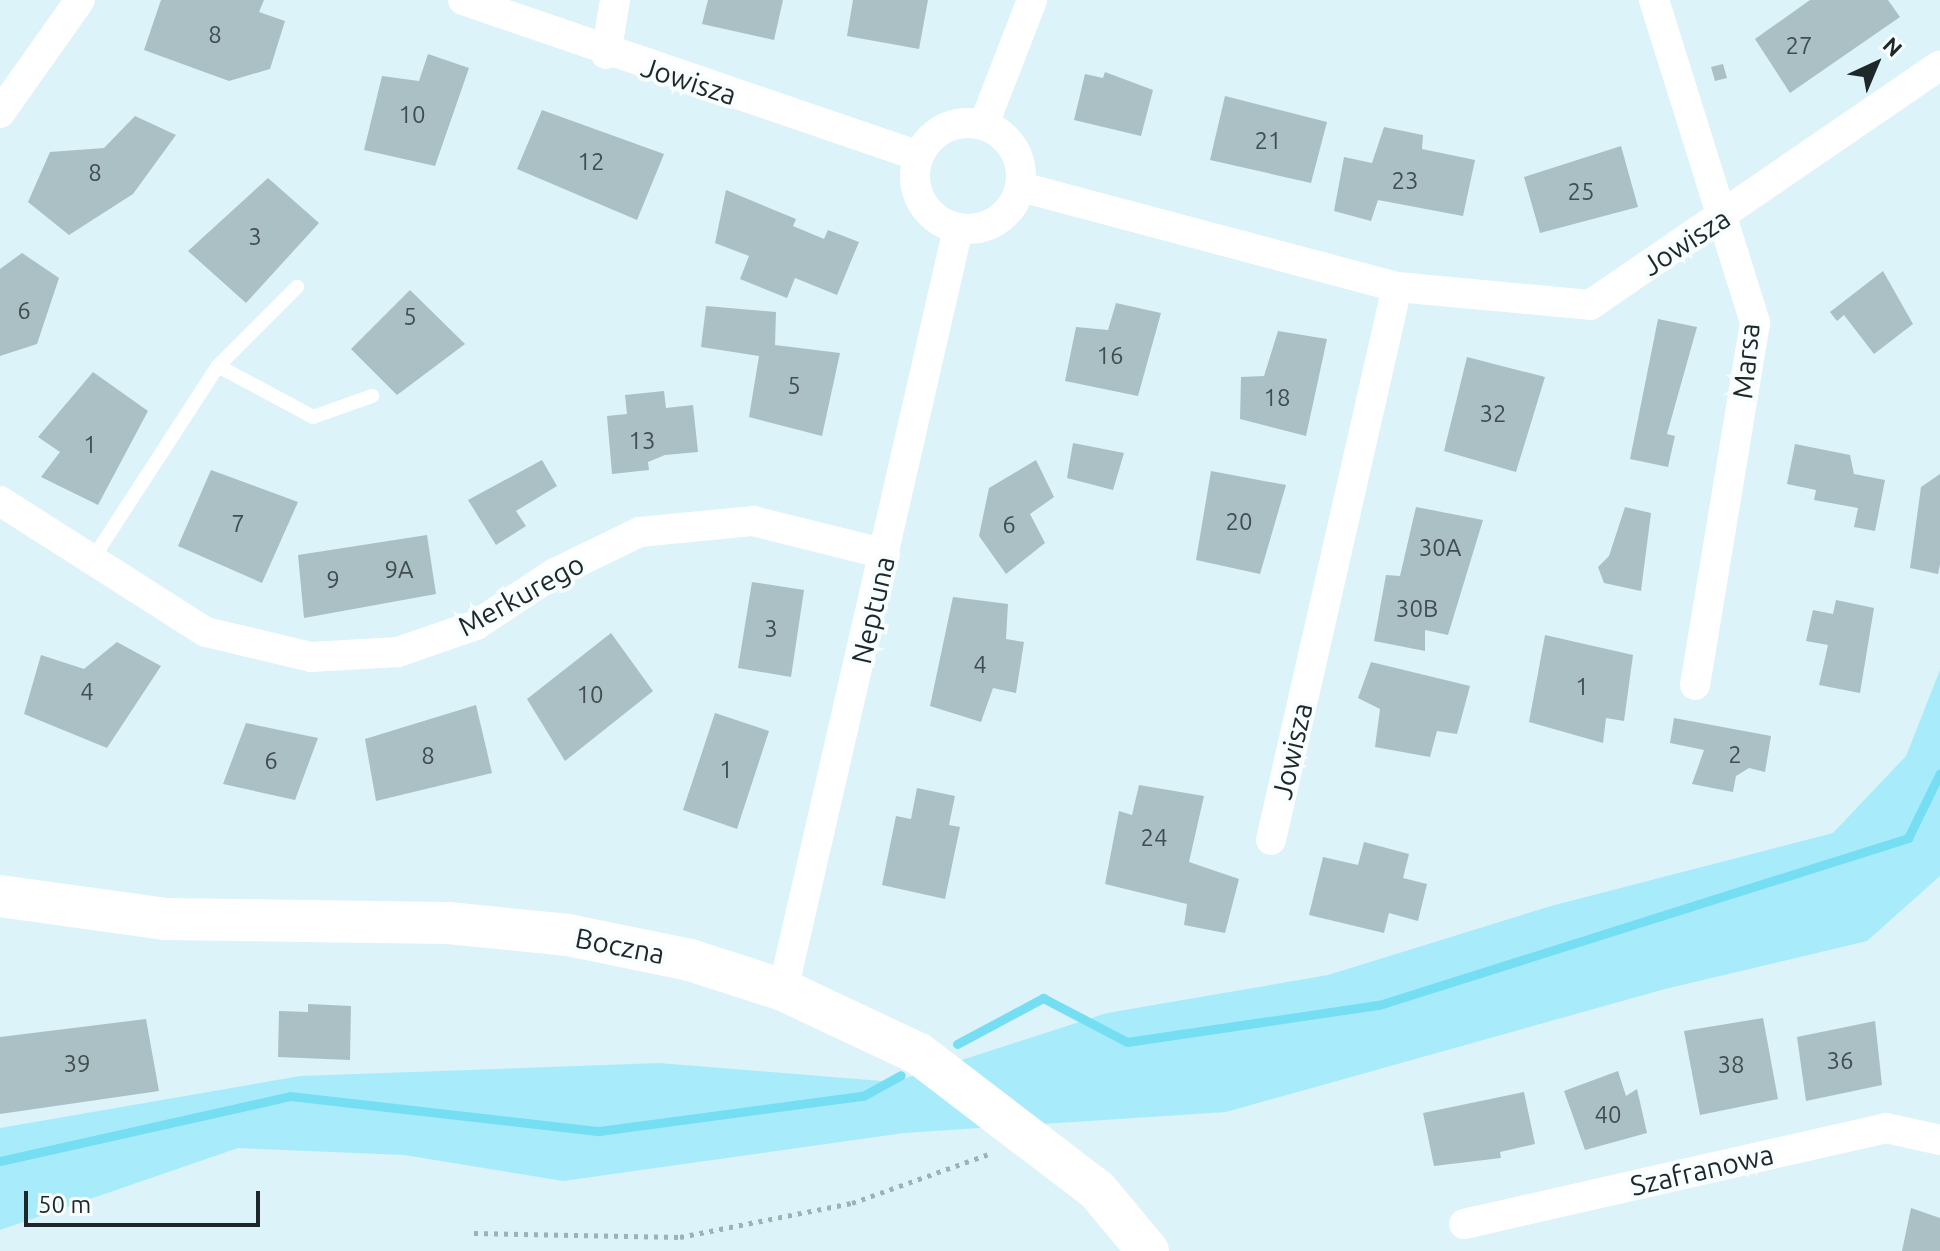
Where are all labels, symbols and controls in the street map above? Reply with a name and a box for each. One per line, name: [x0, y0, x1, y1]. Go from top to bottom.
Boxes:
house number: 8: [208, 21, 222, 49]
north arrow: [1836, 24, 1916, 104]
house number: 27: [1785, 32, 1813, 60]
text: N: [1878, 32, 1908, 61]
street label: Jowisza: [637, 50, 741, 112]
house number: 10: [398, 101, 426, 129]
house number: 21: [1254, 127, 1282, 155]
house number: 12: [577, 148, 605, 176]
house number: 8: [88, 159, 102, 187]
house number: 23: [1391, 167, 1419, 195]
house number: 25: [1567, 178, 1595, 206]
street label: Jowisza: [1636, 201, 1736, 283]
house number: 3: [248, 223, 262, 251]
house number: 6: [17, 297, 31, 325]
house number: 5: [403, 303, 417, 331]
street label: Marsa: [1725, 322, 1767, 400]
house number: 16: [1096, 342, 1124, 370]
house number: 5: [787, 372, 801, 400]
house number: 18: [1263, 384, 1291, 412]
house number: 32: [1479, 400, 1507, 428]
house number: 13: [628, 427, 656, 455]
house number: 1: [83, 431, 97, 459]
house number: 20: [1225, 508, 1253, 536]
house number: 7: [231, 510, 245, 538]
house number: 6: [1002, 511, 1016, 539]
house number: 30A: [1419, 534, 1461, 562]
street label: Merkurego: [452, 547, 590, 643]
street label: Neptuna: [844, 553, 902, 667]
house number: 9A: [384, 556, 414, 584]
house number: 9: [326, 566, 340, 594]
house number: 30B: [1396, 595, 1438, 623]
house number: 3: [764, 615, 778, 643]
house number: 4: [973, 651, 987, 679]
house number: 1: [1575, 673, 1589, 701]
house number: 4: [80, 678, 94, 706]
house number: 10: [576, 681, 604, 709]
street label: Jowisza: [1265, 699, 1319, 803]
house number: 2: [1728, 741, 1742, 769]
house number: 8: [421, 742, 435, 770]
house number: 6: [264, 747, 278, 775]
house number: 1: [719, 756, 733, 784]
house number: 24: [1140, 824, 1168, 852]
street label: Boczna: [572, 921, 668, 971]
house number: 36: [1826, 1047, 1854, 1075]
house number: 39: [63, 1050, 91, 1078]
house number: 38: [1717, 1051, 1745, 1079]
house number: 40: [1594, 1101, 1622, 1129]
street label: Szafranowa: [1627, 1137, 1777, 1203]
scale bar: [28, 1175, 264, 1225]
text: 50 m: [38, 1191, 91, 1218]

